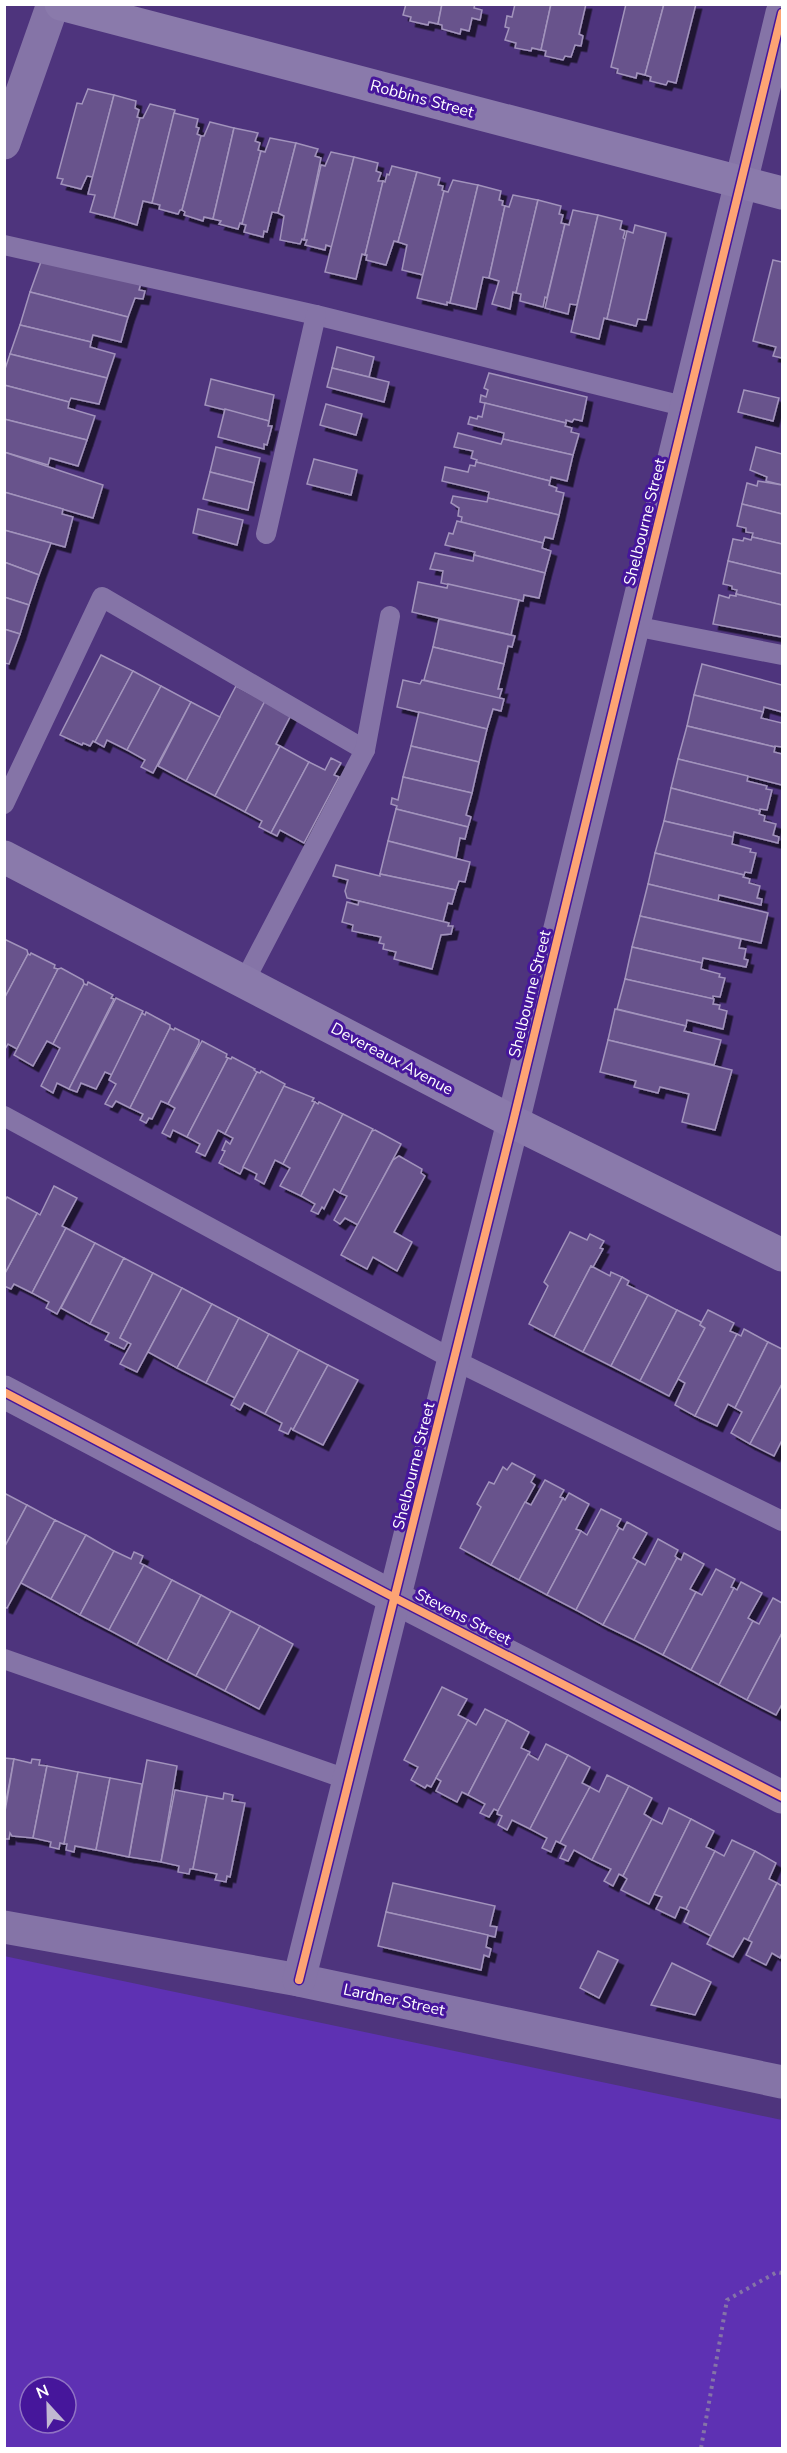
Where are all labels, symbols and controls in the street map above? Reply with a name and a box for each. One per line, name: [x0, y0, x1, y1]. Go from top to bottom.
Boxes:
street label: Robbins Street: [368, 75, 477, 123]
street label: Shelbourne Street: [619, 456, 672, 588]
street label: Shelbourne Street: [504, 928, 557, 1060]
street label: Devereaux Avenue: [327, 1017, 457, 1101]
street label: Shelbourne Street: [388, 1400, 441, 1532]
street label: Stevens Street: [411, 1583, 515, 1651]
street label: Lardner Street: [341, 1979, 447, 2022]
north arrow: [18, 2375, 78, 2435]
text: N: [33, 2380, 52, 2404]

